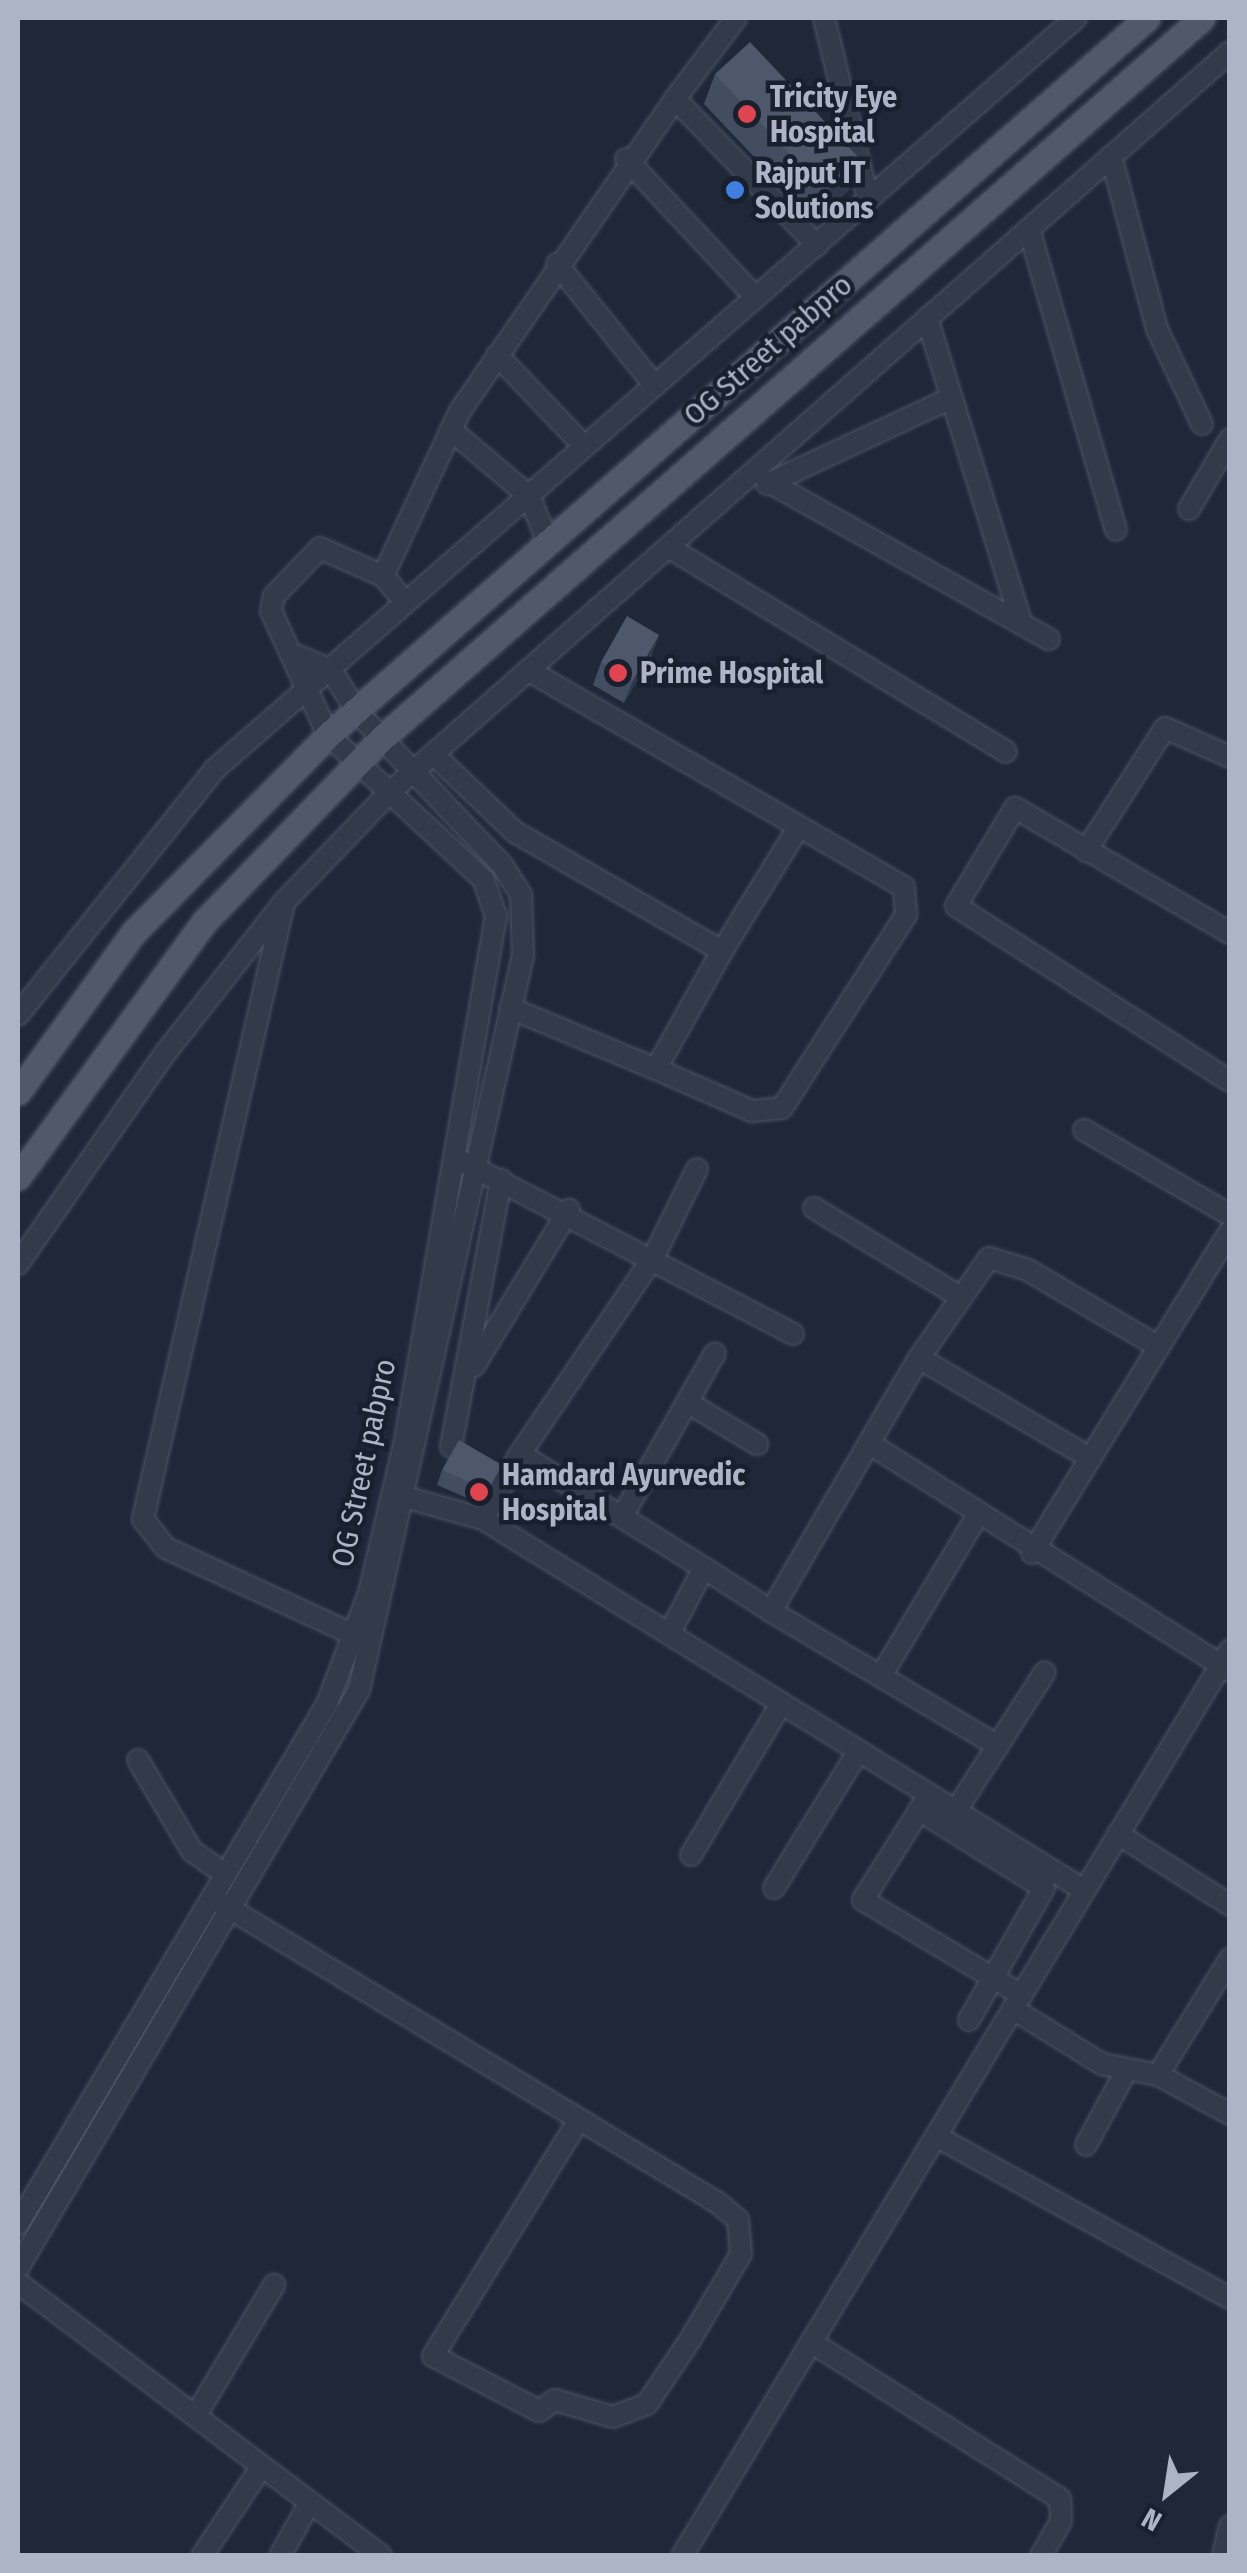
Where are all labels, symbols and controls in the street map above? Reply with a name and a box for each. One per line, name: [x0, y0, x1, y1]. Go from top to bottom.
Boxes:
place label: Tricity Eye Hospital: [770, 79, 897, 150]
marker: Tricity Eye Hospital: [734, 101, 760, 127]
place label: Rajput IT Solutions: [755, 155, 874, 226]
marker: Rajput IT Solutions: [724, 179, 746, 201]
street label: OG Street pabpro: [676, 267, 860, 433]
place label: Prime Hospital: [640, 655, 823, 691]
marker: Prime Hospital: [605, 660, 631, 686]
street label: OG Street pabpro: [324, 1356, 404, 1570]
place label: Hamdard Ayurvedic Hospital: [502, 1457, 745, 1528]
marker: Hamdard Ayurvedic Hospital: [466, 1479, 492, 1505]
north arrow: [1117, 2443, 1217, 2543]
text: N: [1136, 2501, 1167, 2538]

